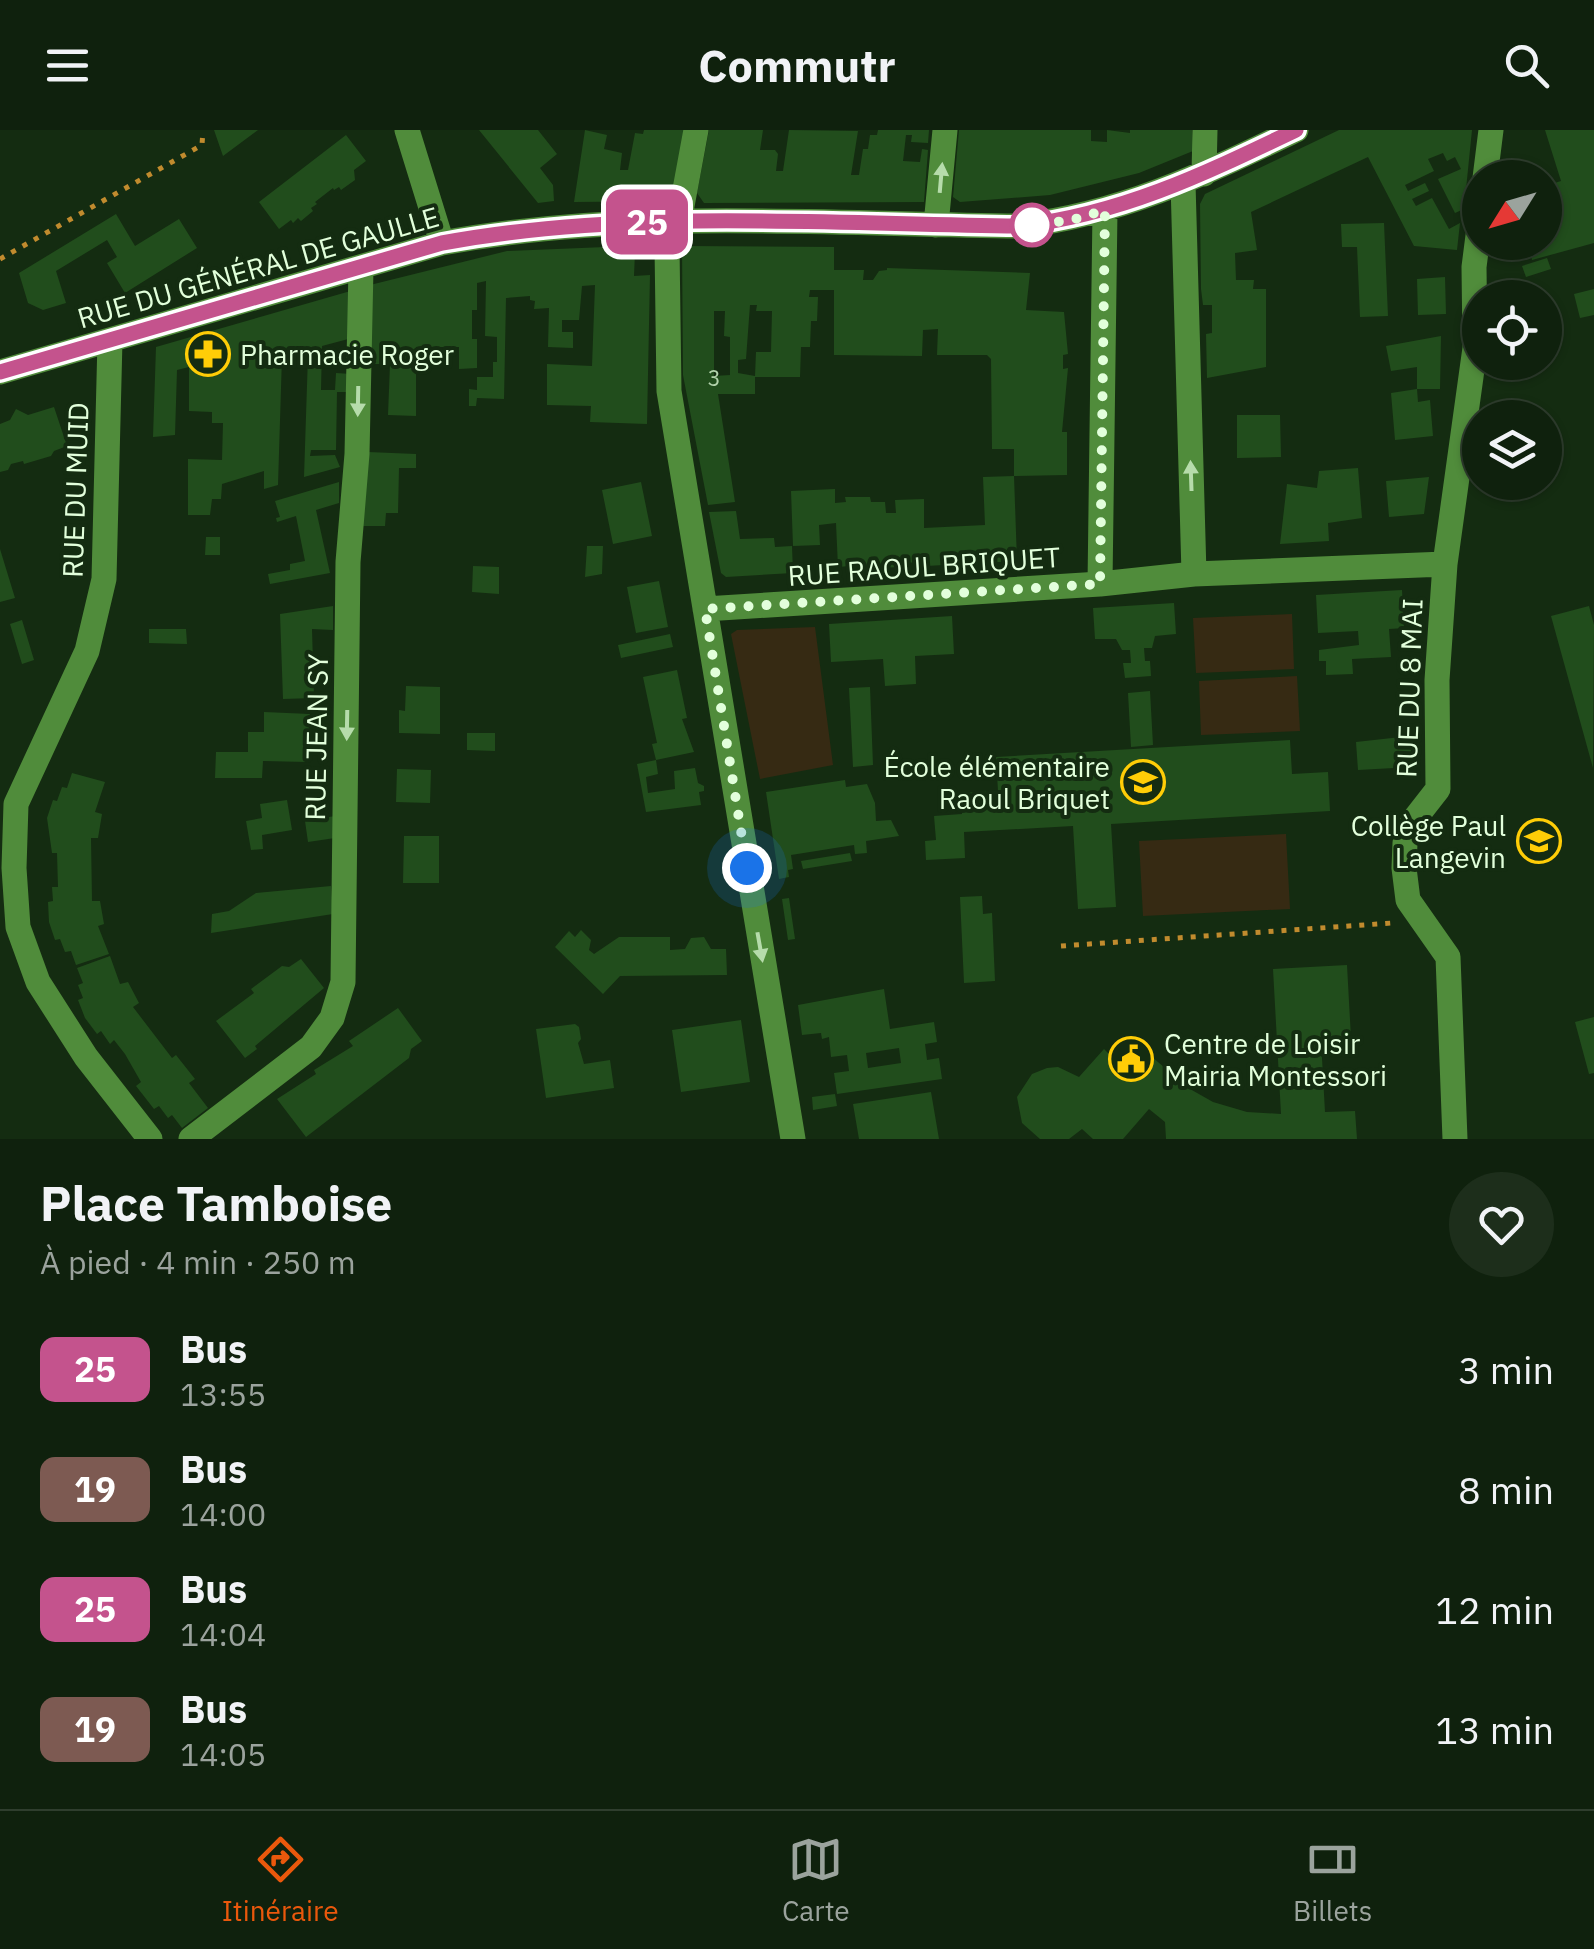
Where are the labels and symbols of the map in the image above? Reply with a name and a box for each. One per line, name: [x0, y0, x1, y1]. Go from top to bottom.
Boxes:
north arrow: [1462, 160, 1562, 260]
one-way arrow: [933, 161, 949, 193]
line badge: 25: [602, 189, 692, 254]
street label: RUE DU GÉNÉRAL DE GAULLE: [73, 198, 443, 336]
unlabelled marker: [1011, 204, 1053, 246]
pharmacy icon: Pharmacie Roger: [185, 331, 231, 377]
place label: Pharmacie Roger: [240, 336, 454, 373]
house number: 3: [707, 363, 721, 392]
one-way arrow: [350, 385, 366, 417]
street label: RUE DU MUID: [53, 402, 97, 578]
one-way arrow: [1183, 460, 1199, 492]
street label: RUE RAOUL BRIQUET: [787, 538, 1061, 594]
street label: RUE DU 8 MAI: [1387, 598, 1431, 778]
street label: RUE JEAN SY: [296, 653, 336, 821]
one-way arrow: [339, 710, 355, 742]
place label: École élémentaire Raoul Briquet: [883, 748, 1110, 817]
school or university icon: École élémentaire Raoul Briquet: [1120, 759, 1166, 805]
place label: Collège Paul Langevin: [1351, 807, 1506, 876]
school or university icon: Collège Paul Langevin: [1516, 818, 1562, 864]
your location: [722, 843, 772, 893]
one-way arrow: [753, 932, 768, 963]
place label: Centre de Loisir Mairia Montessori: [1164, 1025, 1387, 1094]
public building icon: Centre de Loisir Mairia Montessori: [1108, 1036, 1154, 1082]

